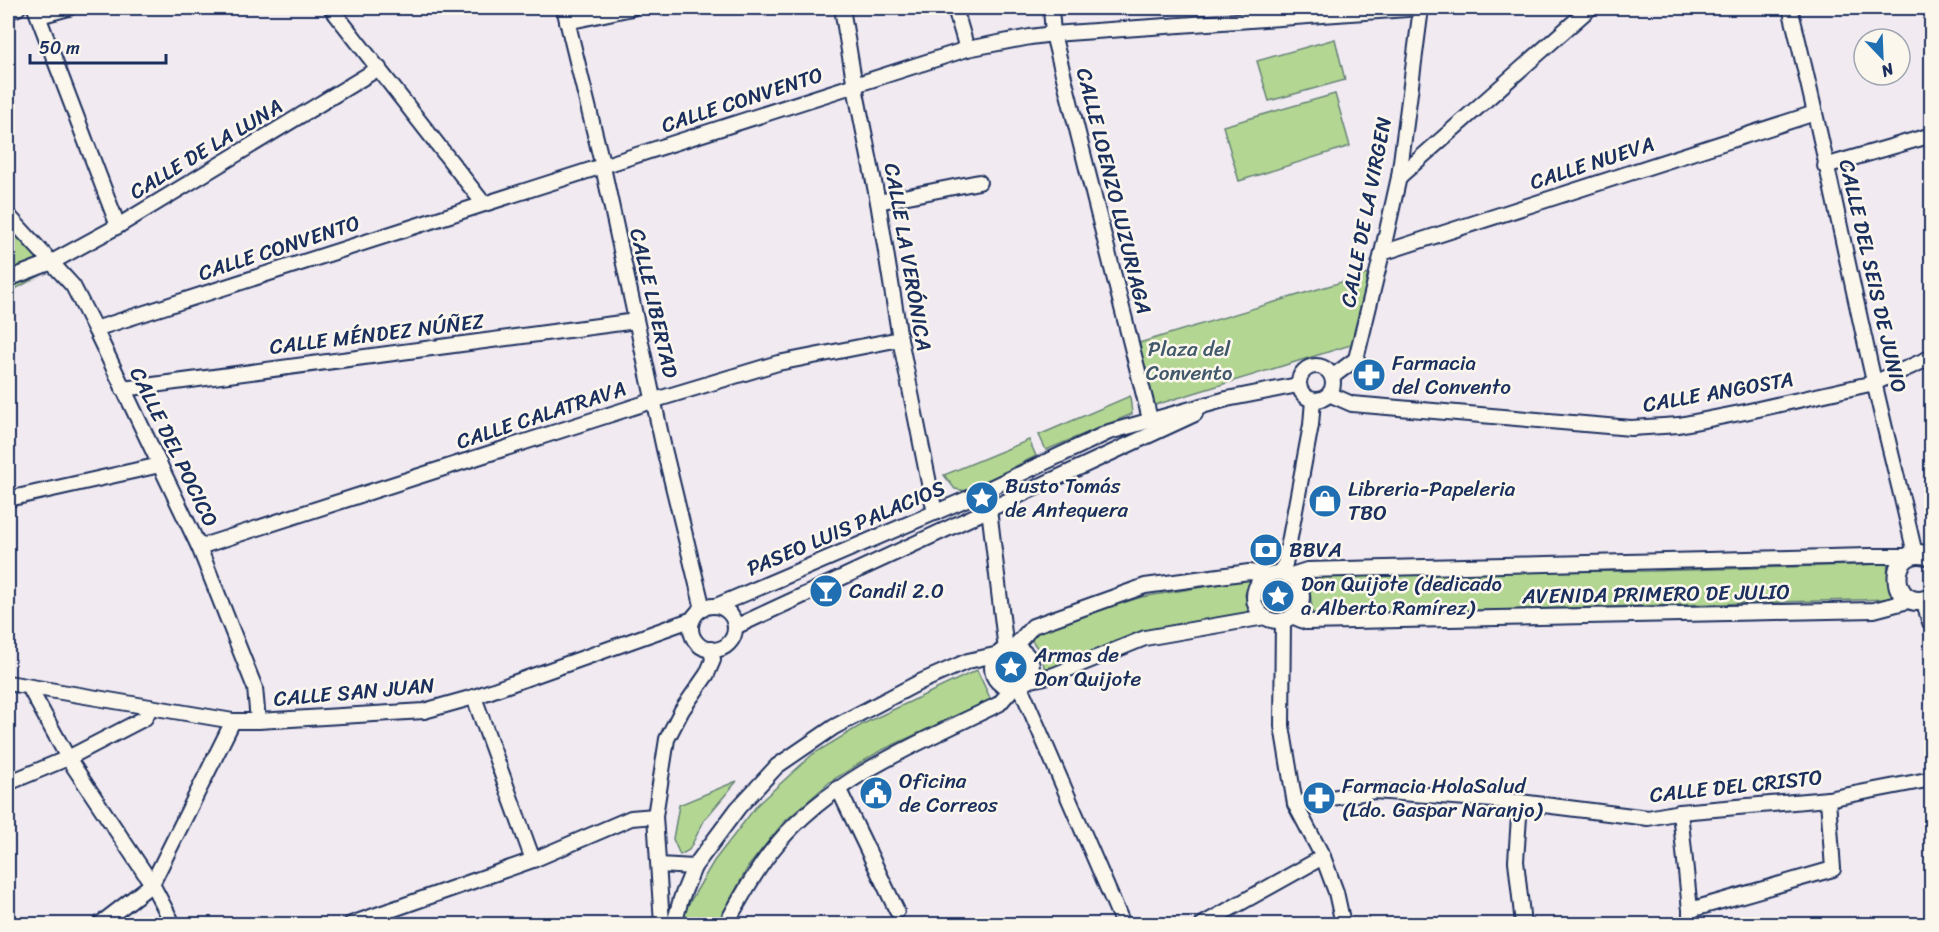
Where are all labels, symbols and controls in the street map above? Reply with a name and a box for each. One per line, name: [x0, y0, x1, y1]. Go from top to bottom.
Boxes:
scale bar: [30, 27, 166, 65]
north arrow: [1852, 27, 1912, 87]
text: 50 m: [39, 32, 80, 64]
text: N: [1876, 54, 1899, 86]
street label: CALLE CONVENTO: [656, 56, 828, 144]
street label: CALLE LOENZO LUZURIAGA: [1065, 64, 1163, 318]
street label: CALLE DE LA LUNA: [122, 88, 290, 210]
street label: CALLE DE LA VIRGEN: [1329, 113, 1403, 310]
street label: CALLE NUEVA: [1525, 125, 1659, 201]
street label: CALLE DEL SEIS DE JUNIO: [1828, 155, 1918, 397]
street label: CALLE LA VERÓNICA: [873, 160, 943, 354]
street label: CALLE CONVENTO: [193, 204, 365, 292]
street label: CALLE LIBERTAD: [618, 224, 690, 382]
street label: CALLE MÉNDEZ NÚÑEZ: [267, 302, 487, 366]
park label: Plaza del Convento: [1146, 330, 1232, 392]
place label: Farmacia del Convento: [1392, 344, 1511, 406]
pharmacy icon: Farmacia del Convento: [1351, 357, 1387, 393]
street label: CALLE DEL POCICO: [119, 360, 229, 534]
street label: CALLE ANGOSTA: [1640, 360, 1796, 424]
street label: CALLE CALATRAVA: [451, 370, 631, 460]
place label: Busto Tomás de Antequera: [1005, 467, 1129, 529]
street label: PASEO LUIS PALACIOS: [740, 469, 952, 587]
place label: Libreria-Papeleria TBO: [1348, 470, 1516, 532]
place icon: Busto Tomás de Antequera: [964, 480, 1000, 516]
shop icon: Libreria-Papeleria TBO: [1307, 483, 1343, 519]
place label: BBVA: [1289, 531, 1342, 569]
bank icon: BBVA: [1248, 532, 1284, 568]
place label: Don Quijote (dedicado a Alberto Ramírez): [1301, 565, 1502, 627]
place label: Candil 2.0: [849, 572, 944, 610]
bar icon: Candil 2.0: [808, 573, 844, 609]
street label: AVENIDA PRIMERO DE JULIO: [1521, 573, 1790, 615]
place icon: Don Quijote (dedicado a Alberto Ramírez): [1260, 578, 1296, 614]
place label: Armas de Don Quijote: [1033, 636, 1142, 698]
place icon: Armas de Don Quijote: [993, 649, 1029, 685]
street label: CALLE SAN JUAN: [272, 666, 436, 718]
street label: CALLE DEL CRISTO: [1648, 758, 1824, 814]
place label: Oficina de Correos: [899, 762, 998, 824]
place label: Farmacia HolaSalud (Ldo. Gaspar Naranjo): [1342, 767, 1544, 829]
public building icon: Oficina de Correos: [858, 775, 894, 811]
pharmacy icon: Farmacia HolaSalud (Ldo. Gaspar Naranjo): [1301, 780, 1337, 816]

